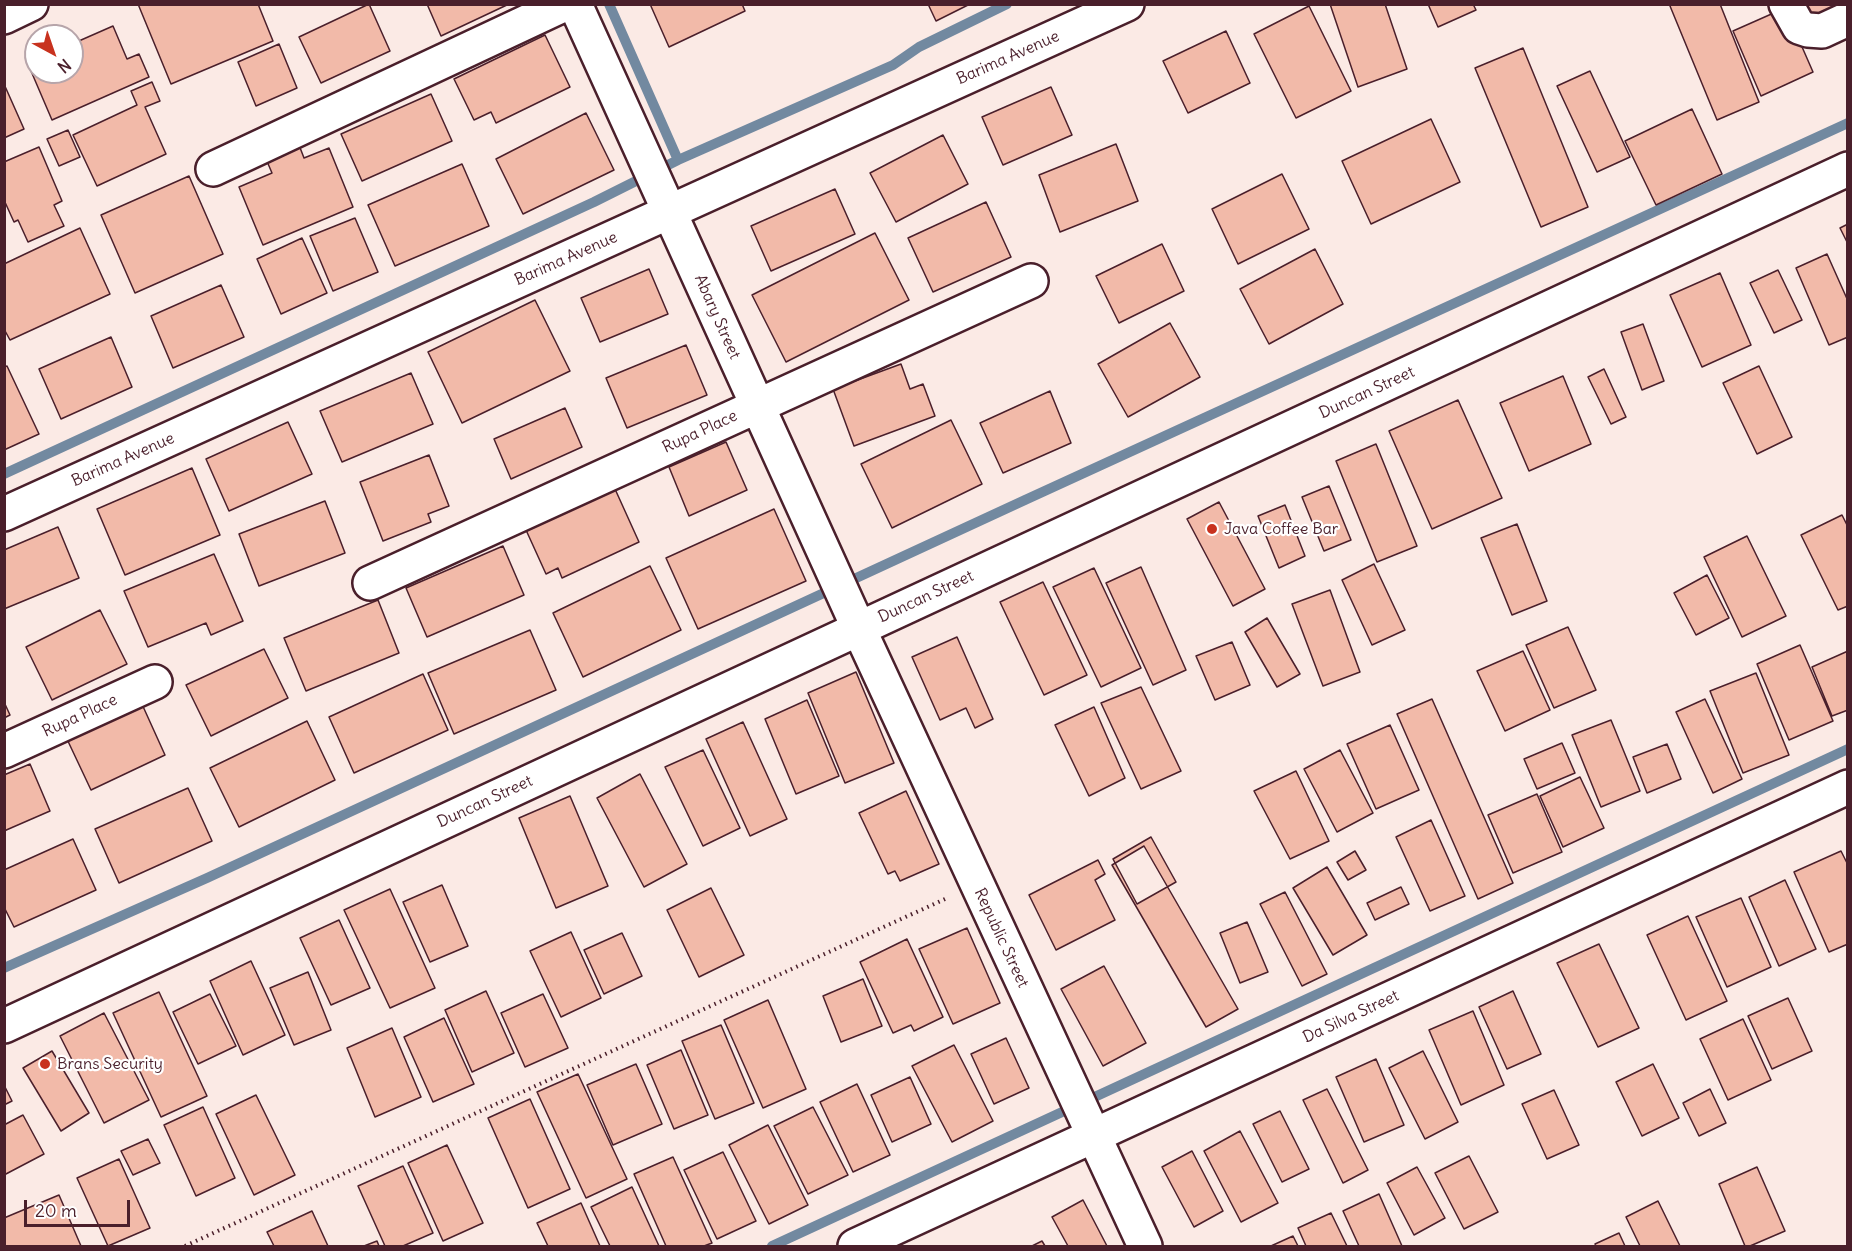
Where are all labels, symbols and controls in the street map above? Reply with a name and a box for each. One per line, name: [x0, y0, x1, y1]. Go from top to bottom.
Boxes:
north arrow: [24, 24, 84, 84]
street label: Barima Avenue: [954, 27, 1062, 89]
text: N: [54, 55, 75, 77]
street label: Barima Avenue: [512, 228, 620, 290]
street label: Abary Street: [690, 272, 744, 362]
street label: Duncan Street: [1316, 363, 1418, 423]
street label: Rupa Place: [660, 406, 740, 458]
street label: Barima Avenue: [69, 429, 177, 491]
place label: Java Coffee Bar: [1224, 519, 1338, 539]
marker: Java Coffee Bar: [1205, 522, 1219, 536]
street label: Duncan Street: [875, 567, 977, 627]
street label: Rupa Place: [40, 690, 120, 742]
street label: Duncan Street: [434, 772, 536, 832]
street label: Republic Street: [970, 885, 1032, 991]
street label: Da Silva Street: [1300, 986, 1402, 1048]
place label: Brans Security: [57, 1054, 163, 1074]
marker: Brans Security: [38, 1057, 52, 1071]
scale bar: [27, 1188, 134, 1226]
text: 20 m: [35, 1199, 77, 1222]

